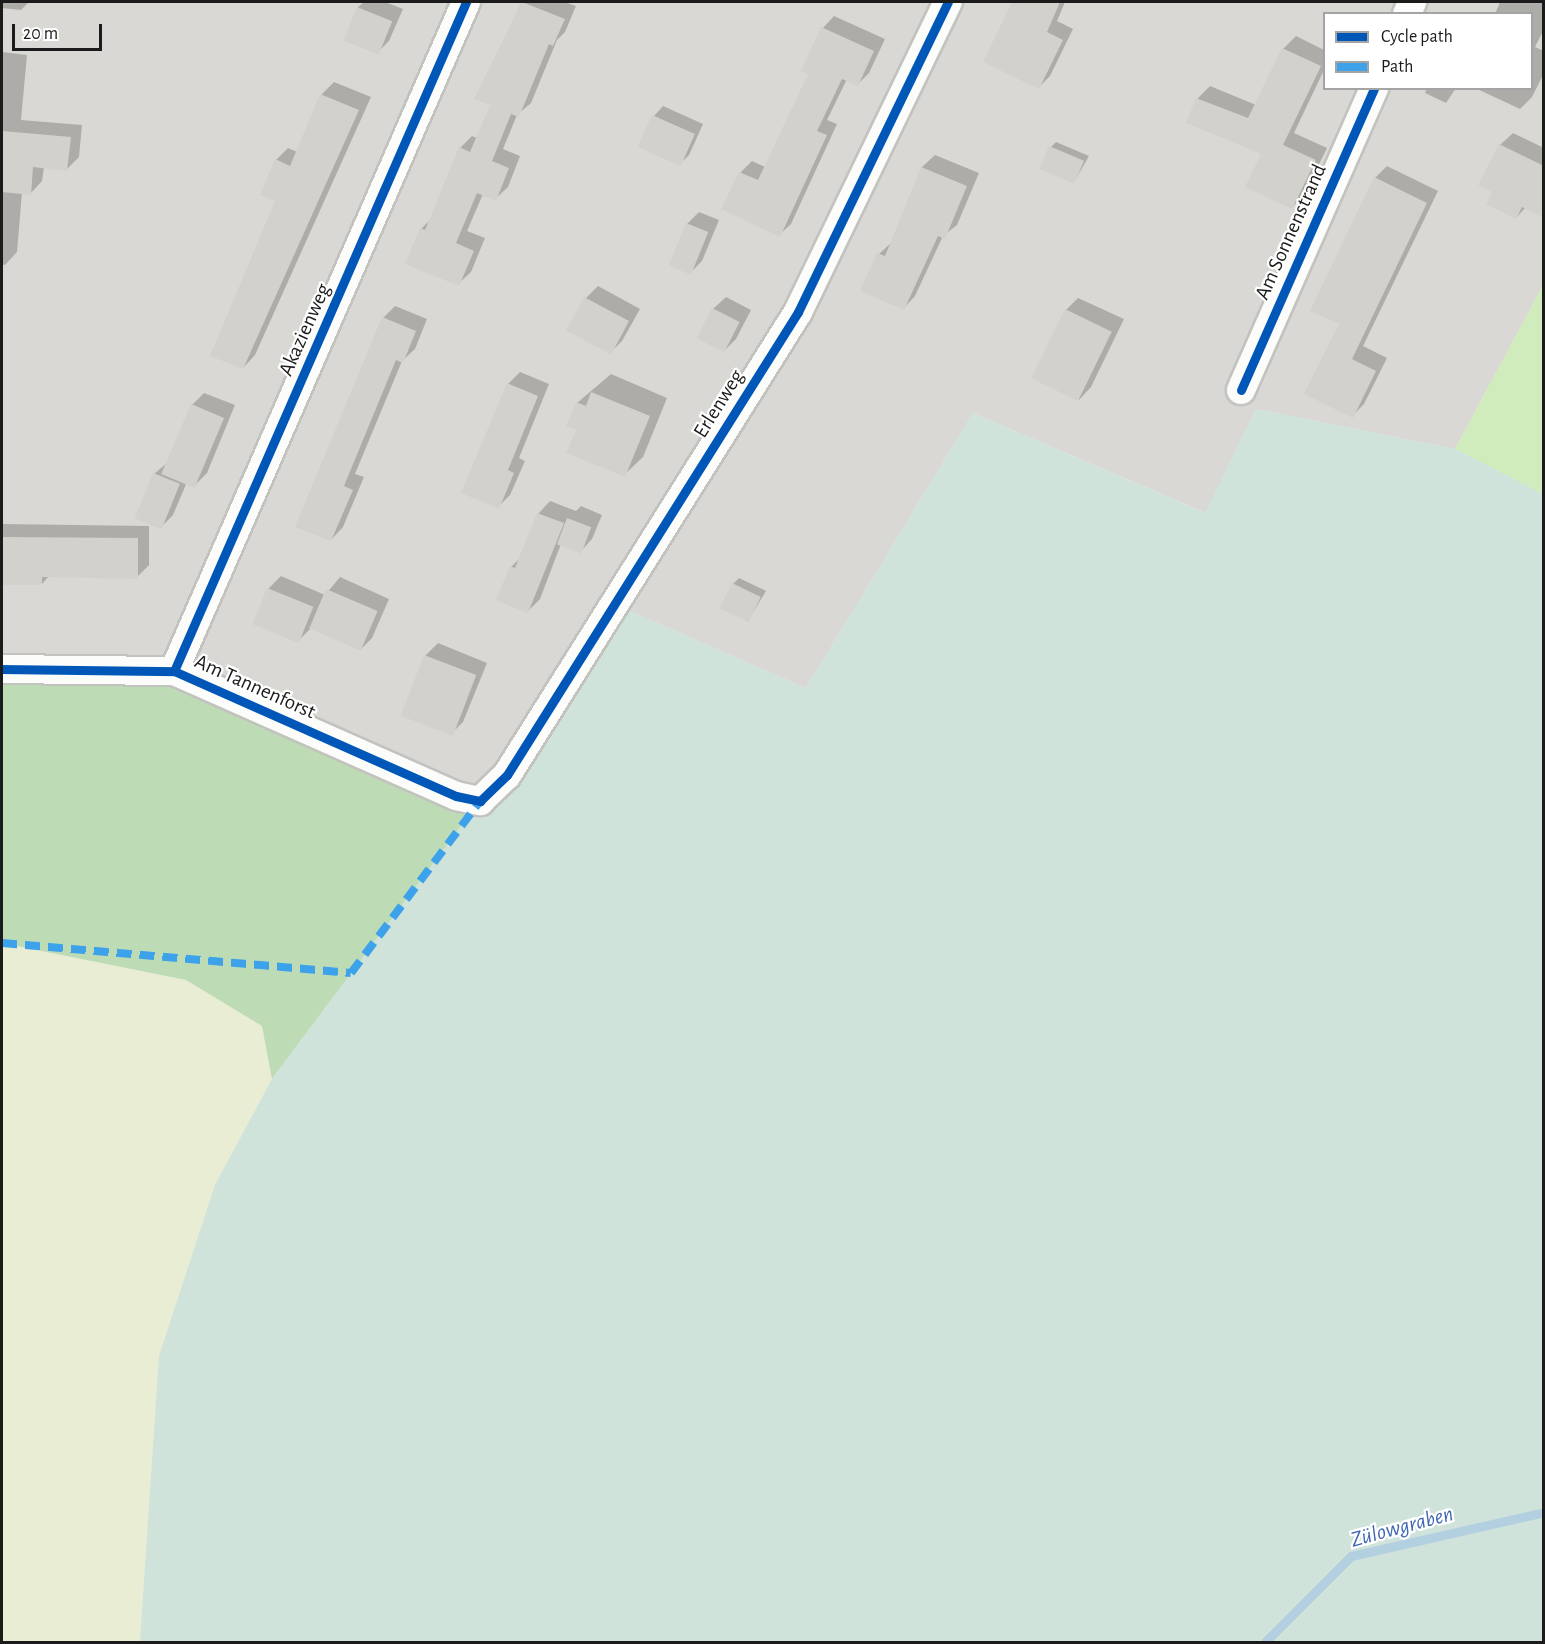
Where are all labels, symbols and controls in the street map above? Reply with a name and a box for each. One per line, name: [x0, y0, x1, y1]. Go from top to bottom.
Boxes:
scale bar: [15, 12, 105, 50]
legend: [1323, 12, 1533, 90]
text: 20 m: [23, 25, 58, 43]
text: Cycle path: [1381, 28, 1453, 46]
text: Path: [1381, 58, 1413, 76]
street label: Am Sonnenstrand: [1250, 160, 1332, 304]
street label: Akazienweg: [273, 280, 337, 380]
street label: Erlenweg: [688, 365, 750, 443]
street label: Am Tannenforst: [191, 649, 319, 725]
water label: Zülowgraben: [1348, 1501, 1456, 1553]

